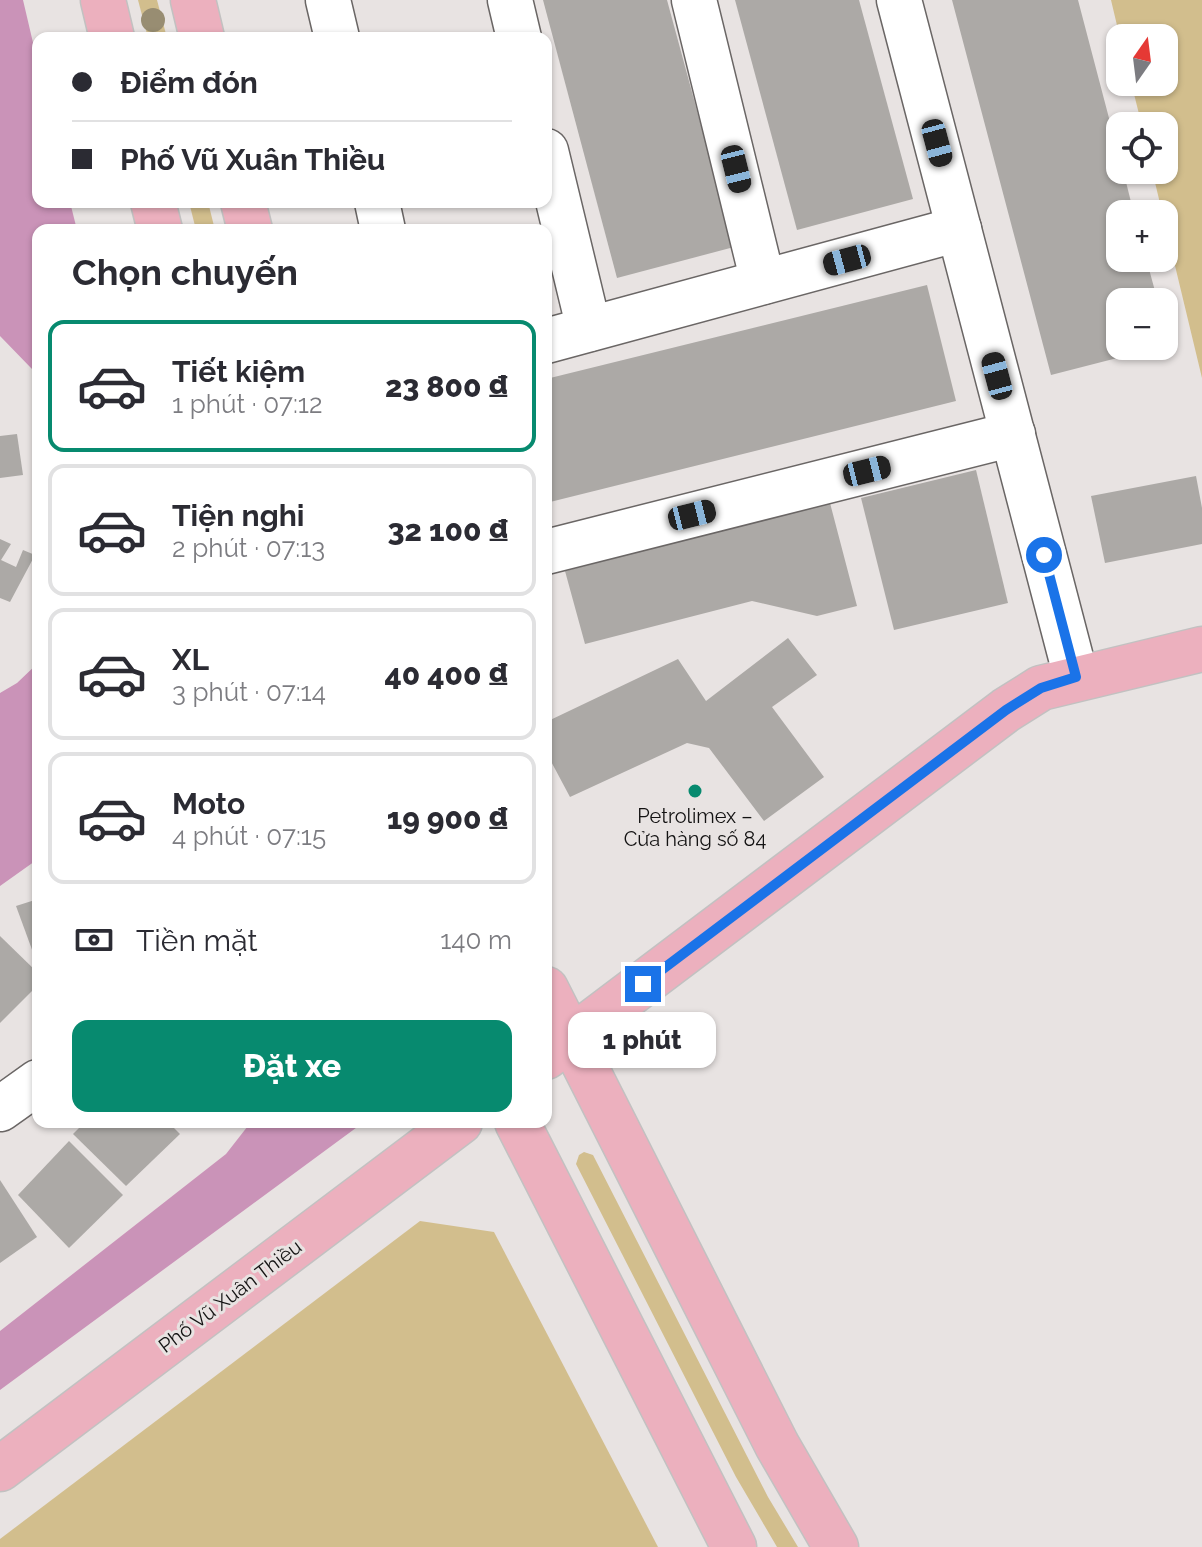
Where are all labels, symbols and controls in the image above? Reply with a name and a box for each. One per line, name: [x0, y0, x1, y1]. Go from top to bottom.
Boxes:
north arrow: [1106, 24, 1178, 96]
map controls: [1106, 24, 1178, 360]
text: Điểm đón: [120, 65, 258, 100]
button: locate: [1106, 112, 1178, 184]
car: [919, 117, 955, 169]
text: Phố Vũ Xuân Thiều: [120, 142, 385, 177]
car: [719, 143, 753, 195]
button: +: [1106, 200, 1178, 272]
car: [821, 242, 873, 278]
text: Chọn chuyến: [72, 251, 298, 293]
button: −: [1106, 288, 1178, 360]
icon: car: [76, 350, 148, 422]
car: [979, 350, 1015, 402]
text: Tiết kiệm: [172, 354, 305, 389]
text: 23 800 ₫: [385, 369, 508, 404]
text: 1 phút · 07:12: [172, 389, 322, 419]
car: [841, 454, 893, 488]
icon: car: [76, 494, 148, 566]
text: Tiện nghi: [172, 498, 304, 533]
car: [666, 498, 718, 532]
text: 32 100 ₫: [388, 513, 508, 548]
text: 2 phút · 07:13: [172, 533, 325, 563]
route start: [1026, 537, 1062, 573]
icon: car: [76, 638, 148, 710]
text: XL: [172, 642, 209, 677]
text: 40 400 ₫: [384, 657, 508, 692]
text: 3 phút · 07:14: [172, 677, 326, 707]
icon: car: [76, 782, 148, 854]
marker: Petrolimex – Cửa hàng số 84: [686, 782, 704, 800]
text: Moto: [172, 786, 245, 821]
text: 19 900 ₫: [387, 801, 508, 836]
place label: Petrolimex – Cửa hàng số 84: [624, 804, 766, 851]
text: 4 phút · 07:15: [172, 821, 326, 851]
icon: cash: [72, 918, 116, 962]
text: Tiền mặt: [136, 923, 258, 958]
text: 140 m: [440, 925, 512, 955]
route end: [625, 966, 661, 1002]
callout: 1 phút: [569, 1012, 717, 1068]
button: Đặt xe: [72, 1020, 512, 1112]
text: 1 phút: [603, 1025, 681, 1055]
street label: Phố Vũ Xuân Thiều: [154, 1234, 306, 1358]

